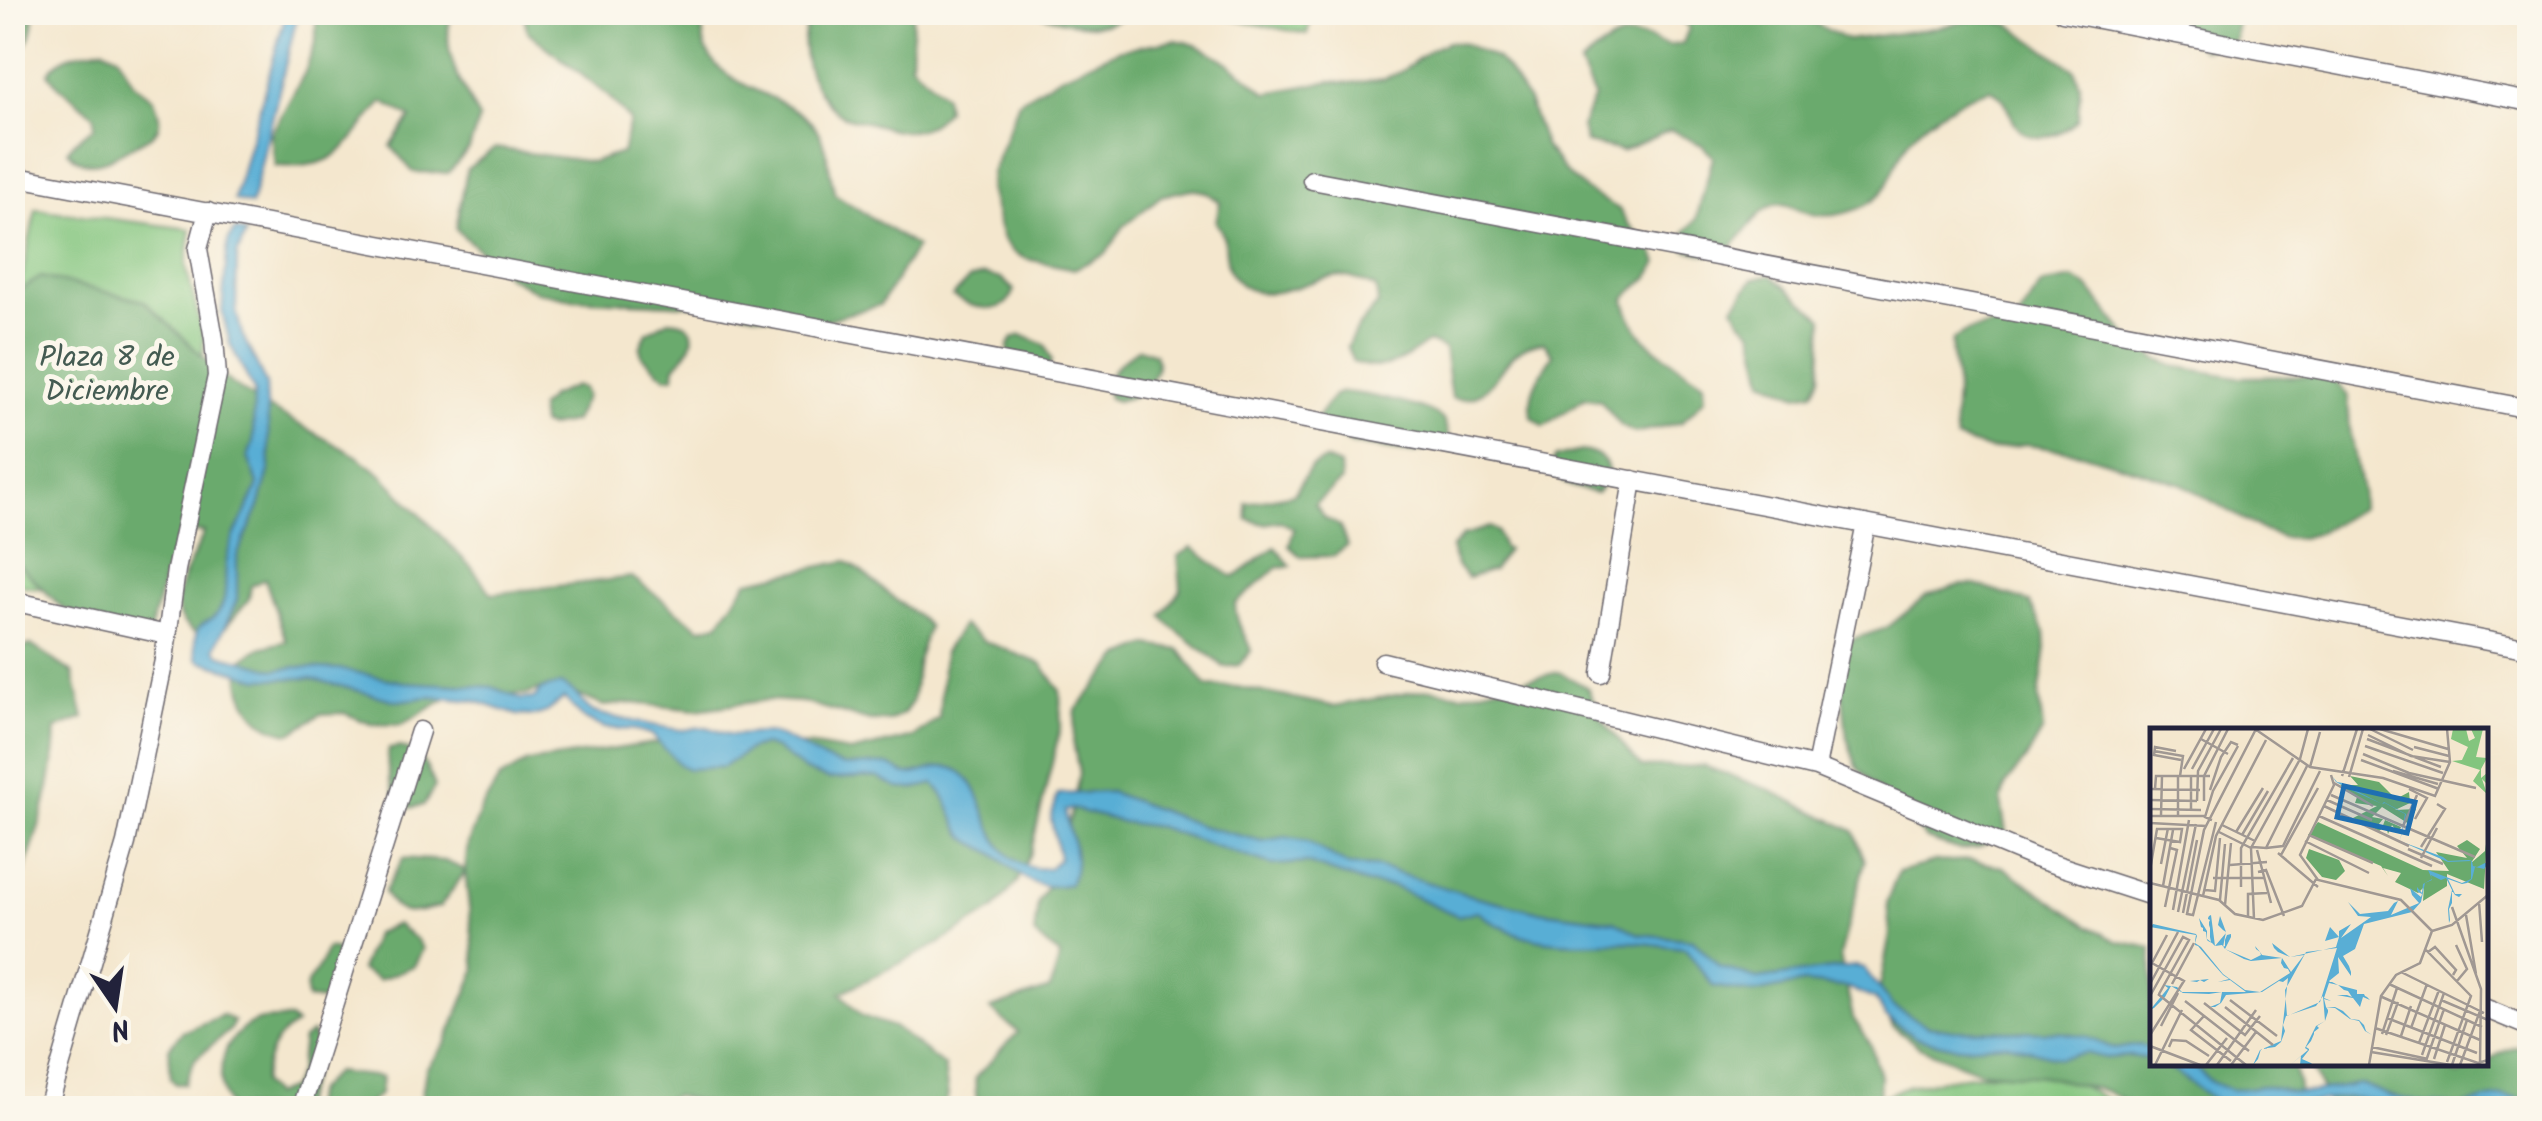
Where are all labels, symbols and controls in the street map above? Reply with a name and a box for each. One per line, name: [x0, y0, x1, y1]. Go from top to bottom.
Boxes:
park label: Plaza 8 de Diciembre: [39, 334, 175, 416]
inset map: [2150, 728, 2487, 1066]
north arrow: [65, 956, 165, 1056]
text: N: [106, 1004, 134, 1052]

